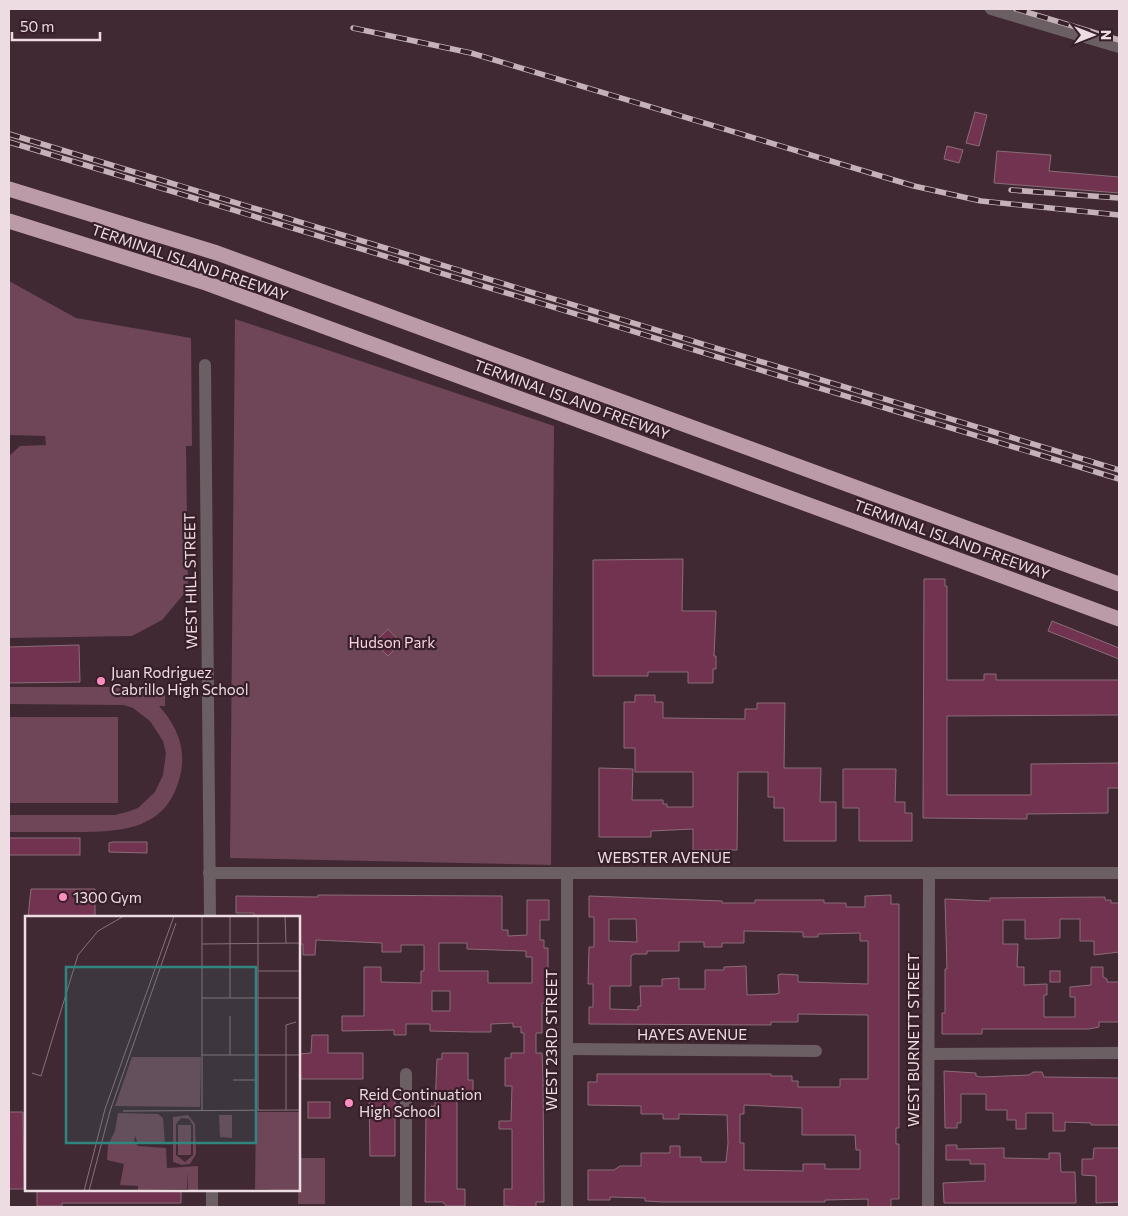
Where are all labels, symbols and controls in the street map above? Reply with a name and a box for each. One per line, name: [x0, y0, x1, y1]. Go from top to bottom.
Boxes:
scale bar: [12, 10, 100, 42]
north arrow: [1068, 10, 1118, 60]
text: 50 m: [20, 17, 54, 35]
text: N: [1098, 30, 1115, 40]
street label: TERMINAL ISLAND FREEWAY: [89, 220, 291, 304]
street label: TERMINAL ISLAND FREEWAY: [472, 355, 672, 443]
street label: TERMINAL ISLAND FREEWAY: [852, 495, 1052, 583]
street label: WEST HILL STREET: [180, 512, 200, 649]
park label: Hudson Park: [349, 633, 435, 651]
place label: Juan Rodriguez Cabrillo High School: [111, 663, 249, 698]
marker: Juan Rodriguez Cabrillo High School: [95, 675, 107, 687]
street label: WEBSTER AVENUE: [597, 848, 731, 866]
place label: 1300 Gym: [73, 888, 142, 906]
marker: 1300 Gym: [57, 891, 69, 903]
inset map: [25, 916, 300, 1191]
street label: WEST BURNETT STREET: [904, 953, 922, 1127]
street label: WEST 23RD STREET: [542, 969, 560, 1111]
street label: HAYES AVENUE: [637, 1025, 747, 1043]
place label: Reid Continuation High School: [359, 1085, 482, 1120]
marker: Reid Continuation High School: [343, 1097, 355, 1109]

